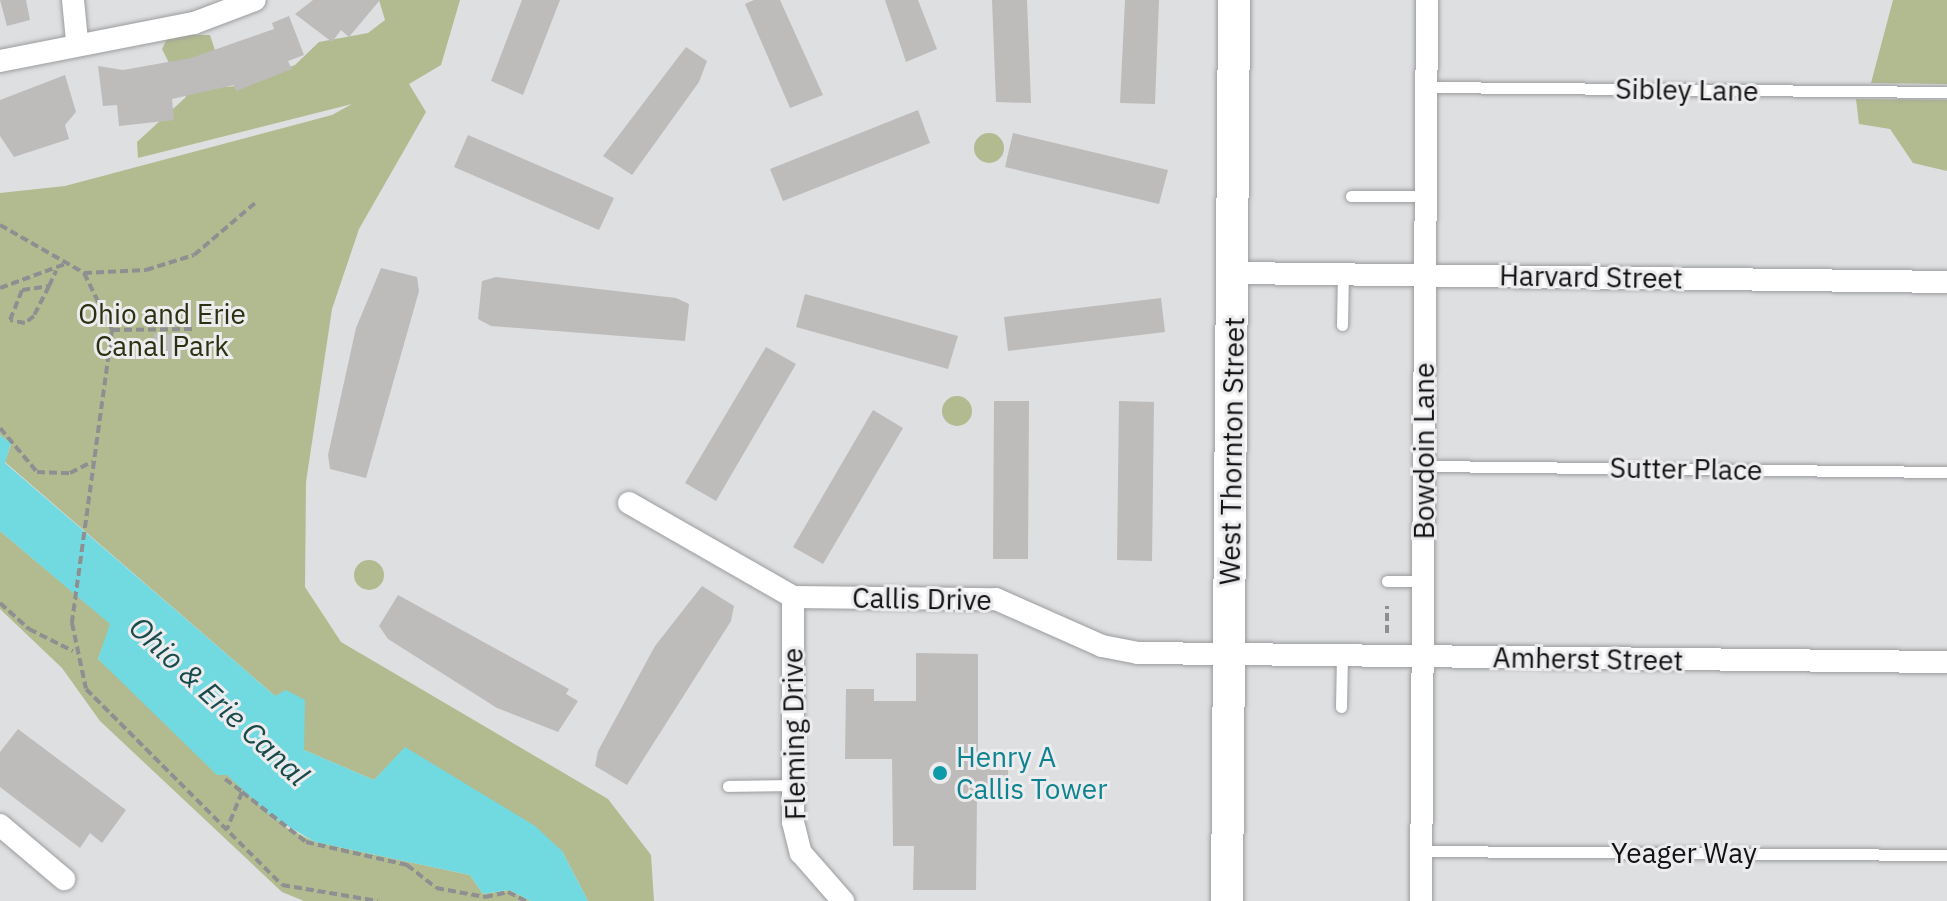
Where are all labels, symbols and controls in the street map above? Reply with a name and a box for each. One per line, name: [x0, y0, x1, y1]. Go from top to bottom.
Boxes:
street label: Sibley Lane: [1615, 72, 1759, 108]
street label: Harvard Street: [1499, 259, 1683, 295]
park label: Ohio and Erie Canal Park: [78, 297, 246, 363]
street label: West Thornton Street: [1213, 317, 1251, 585]
street label: Bowdoin Lane: [1407, 363, 1441, 539]
street label: Sutter Place: [1609, 451, 1763, 487]
street label: Callis Drive: [852, 581, 992, 617]
water label: Ohio & Erie Canal: [122, 609, 316, 793]
street label: Amherst Street: [1492, 641, 1684, 677]
street label: Fleming Drive: [776, 648, 812, 820]
place label: Henry A Callis Tower: [956, 740, 1107, 806]
marker: Henry A Callis Tower: [931, 764, 949, 782]
street label: Yeager Way: [1611, 836, 1757, 870]

